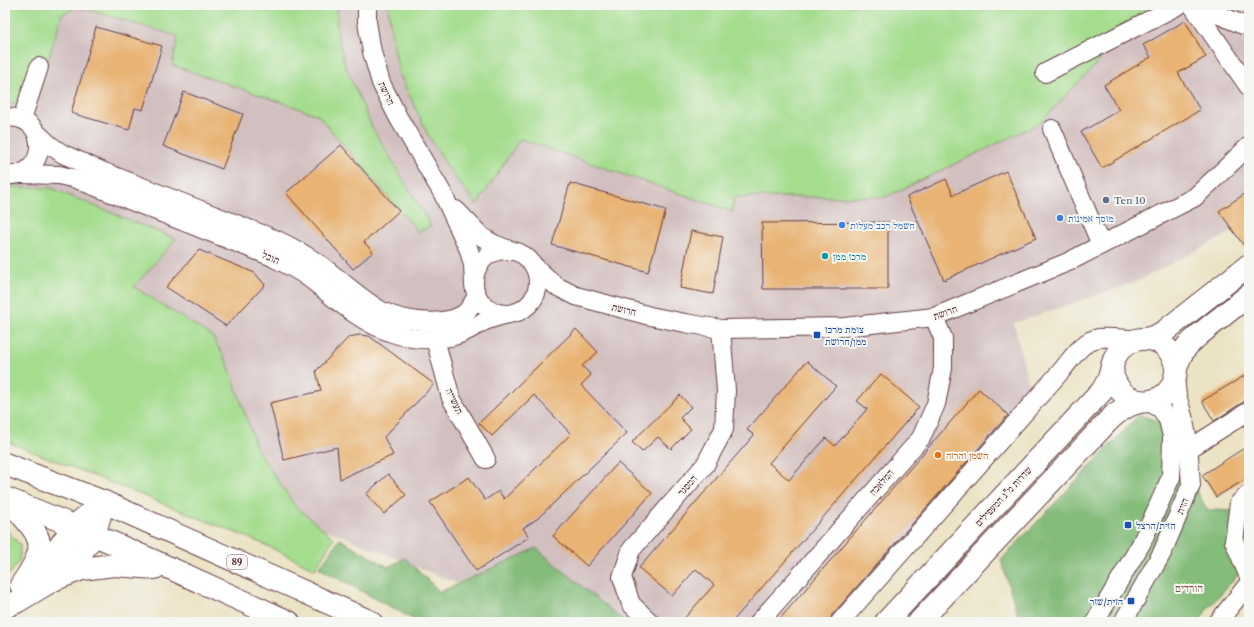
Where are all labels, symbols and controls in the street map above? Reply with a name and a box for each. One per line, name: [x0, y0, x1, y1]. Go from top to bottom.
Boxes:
street label: חרושת: [375, 79, 398, 107]
place label: Ten 10: [1114, 194, 1146, 207]
marker: Ten 10: [1101, 195, 1111, 205]
place label: מוסך אמינות: [1068, 212, 1114, 225]
marker: מוסך אמינות: [1055, 213, 1065, 223]
place label: חשמל רכב מעלות: [850, 219, 915, 232]
marker: חשמל רכב מעלות: [837, 220, 847, 230]
street label: תובל: [260, 248, 282, 267]
place label: מרכז ממן: [833, 250, 866, 263]
marker: מרכז ממן: [820, 251, 830, 261]
street label: חרושת: [610, 300, 637, 319]
street label: חרושת: [931, 302, 959, 323]
place label: צומת מרכז ממן/חרושת: [825, 323, 866, 348]
marker: צומת מרכז ממן/חרושת: [812, 330, 822, 340]
street label: תעשייה: [443, 386, 466, 416]
place label: השמן והרזה: [946, 449, 988, 462]
marker: השמן והרזה: [933, 450, 943, 460]
street label: שדרות מ"ג המעפילים: [972, 464, 1035, 529]
street label: המלאכה: [866, 466, 896, 498]
street label: המסגר: [675, 472, 700, 499]
street label: הזית: [1173, 496, 1192, 516]
place label: הזית/הרצל: [1136, 519, 1175, 532]
marker: הזית/הרצל: [1123, 520, 1133, 530]
road number: 89: [227, 555, 247, 569]
district label: הורדים: [1175, 581, 1203, 595]
place label: הזית/שזר: [1090, 595, 1123, 608]
marker: הזית/שזר: [1126, 596, 1136, 606]

